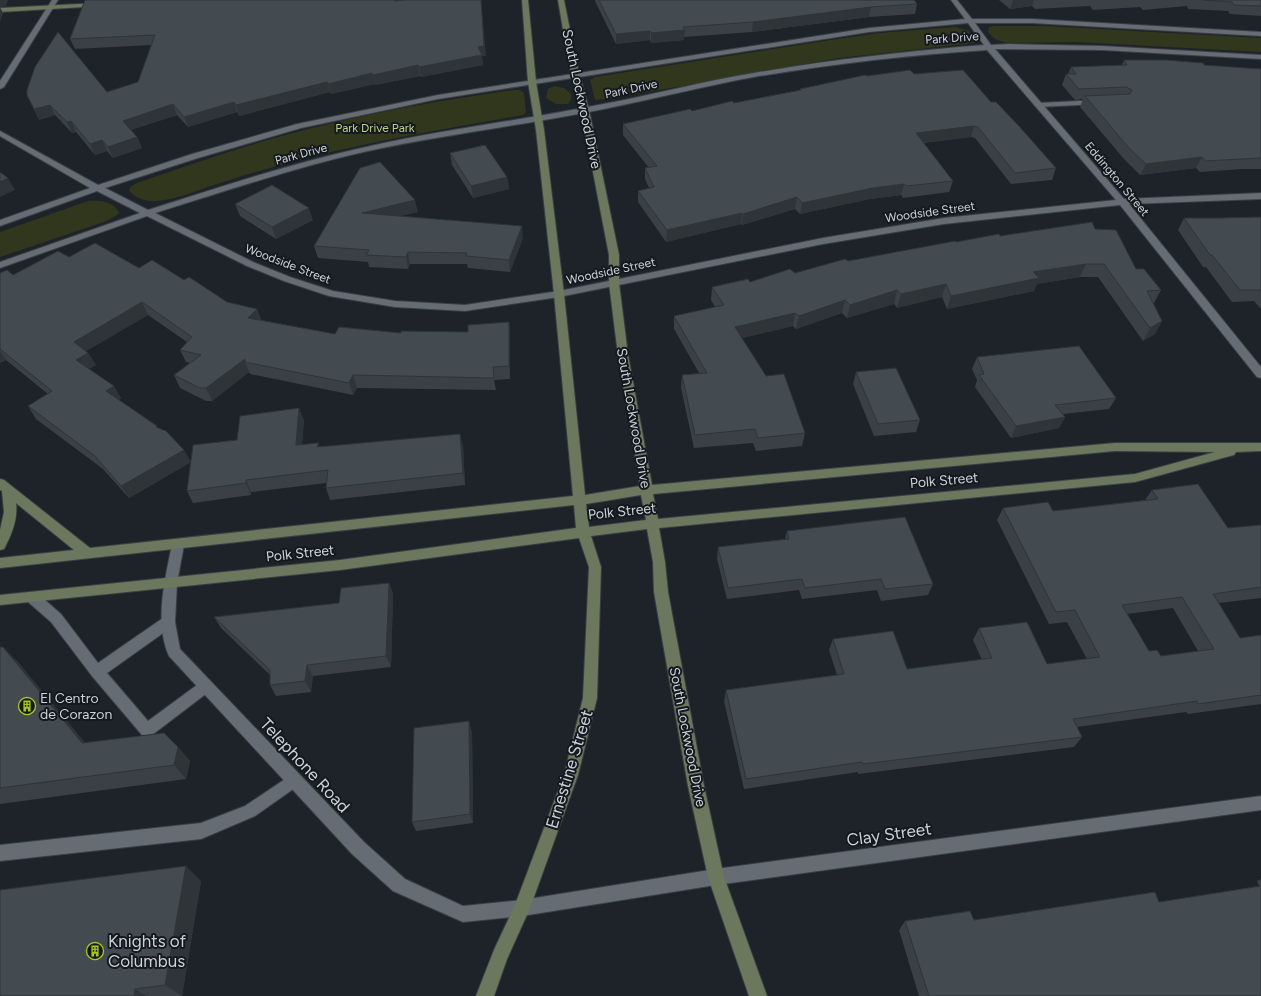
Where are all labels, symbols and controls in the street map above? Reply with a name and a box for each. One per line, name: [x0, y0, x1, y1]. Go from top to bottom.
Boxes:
street label: South Lockwood Drive: [558, 28, 605, 171]
street label: Park Drive: [925, 29, 980, 47]
street label: Park Drive: [603, 76, 659, 101]
park label: Park Drive Park: [335, 121, 415, 135]
street label: Eddington Street: [1082, 139, 1152, 219]
street label: Park Drive: [273, 140, 329, 168]
street label: Woodside Street: [884, 199, 976, 225]
street label: Woodside Street: [243, 241, 333, 287]
street label: Woodside Street: [565, 255, 657, 287]
street label: South Lockwood Drive: [613, 347, 654, 490]
street label: Polk Street: [909, 469, 979, 492]
street label: Polk Street: [587, 499, 657, 524]
street label: Polk Street: [265, 541, 335, 566]
street label: South Lockwood Drive: [666, 666, 709, 809]
place label: El Centro de Corazon: [40, 690, 112, 723]
building icon: El Centro de Corazon: [17, 696, 37, 716]
street label: Ernestine Street: [541, 707, 597, 831]
street label: Telephone Road: [256, 714, 354, 816]
street label: Clay Street: [845, 818, 933, 850]
place label: Knights of Columbus: [108, 931, 187, 971]
building icon: Knights of Columbus: [85, 941, 105, 961]

